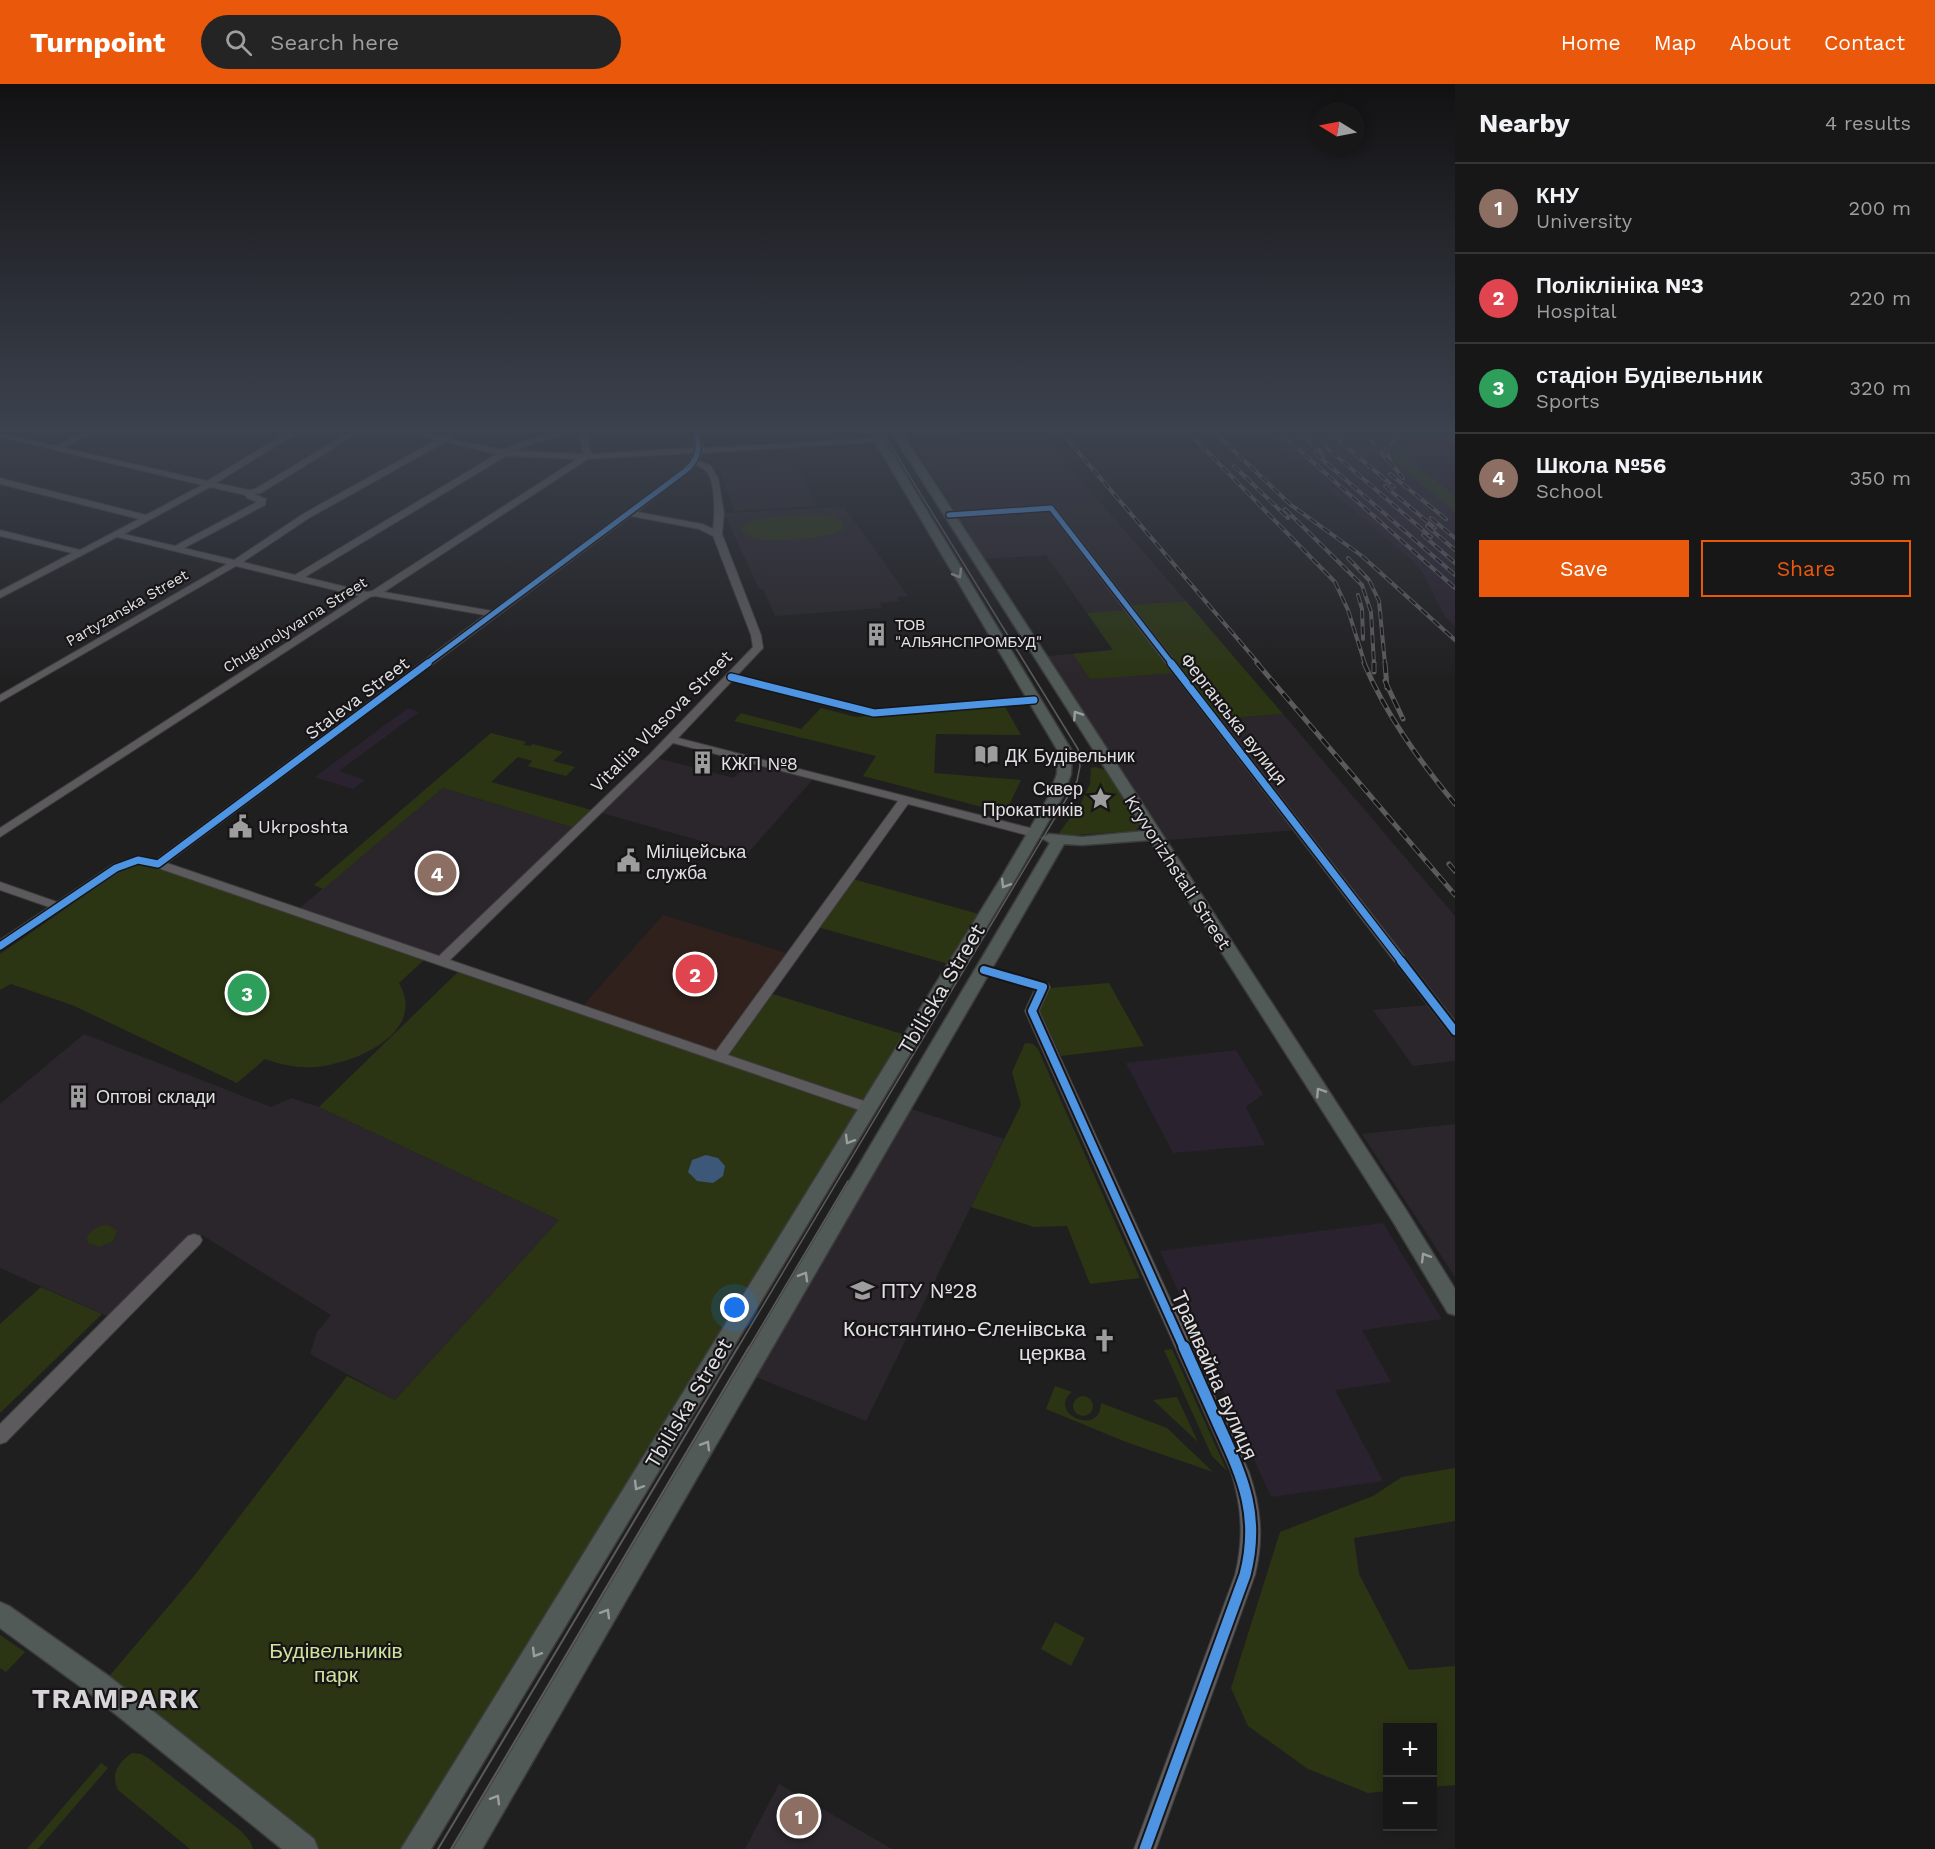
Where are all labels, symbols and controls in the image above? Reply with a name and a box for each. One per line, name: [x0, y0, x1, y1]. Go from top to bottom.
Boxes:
search box: [201, 15, 621, 69]
text: Turnpoint: [30, 26, 165, 59]
icon: search: [222, 26, 255, 59]
text: Search here: [270, 30, 399, 55]
text: Home: [1561, 30, 1621, 55]
text: Map: [1654, 30, 1697, 55]
text: About: [1730, 30, 1791, 55]
text: Contact: [1824, 30, 1905, 55]
north arrow: [1311, 102, 1365, 156]
text: Nearby: [1479, 108, 1570, 138]
text: 4 results: [1825, 111, 1911, 135]
text: КНУ: [1536, 183, 1579, 208]
text: 1: [1494, 196, 1503, 220]
text: 200 m: [1849, 196, 1911, 220]
text: University: [1536, 209, 1632, 233]
text: Поліклініка №3: [1536, 273, 1704, 298]
text: 2: [1493, 286, 1504, 310]
text: 220 m: [1849, 286, 1911, 310]
text: Hospital: [1536, 299, 1617, 323]
text: стадіон Будівельник: [1536, 363, 1762, 388]
text: 3: [1493, 376, 1504, 400]
text: 320 m: [1849, 376, 1911, 400]
text: Sports: [1536, 389, 1600, 413]
text: Школа №56: [1536, 453, 1666, 478]
text: 4: [1492, 466, 1505, 490]
text: 350 m: [1849, 466, 1911, 490]
text: School: [1536, 479, 1603, 503]
button: Save: [1479, 540, 1689, 597]
button: Share: [1701, 540, 1911, 597]
street label: Partyzanska Street: [63, 565, 192, 650]
one-way arrow: [951, 568, 963, 578]
street label: Chugunolyvarna Street: [220, 573, 371, 677]
place label: ТОВ "АЛЬЯНСПРОМБУД": [895, 616, 1042, 651]
building icon: ТОВ "АЛЬЯНСПРОМБУД": [864, 621, 890, 647]
street label: Vitaliia Vlasova Street: [586, 646, 736, 796]
street label: Ферганська вулиця: [1176, 649, 1292, 789]
street label: Staleva Street: [301, 652, 413, 744]
one-way arrow: [1073, 711, 1084, 722]
library icon: ДК Будівельник: [974, 742, 1000, 768]
place label: ДК Будівельник: [1005, 745, 1135, 766]
building icon: КЖП №8: [690, 750, 716, 776]
place label: КЖП №8: [721, 753, 798, 774]
place label: Сквер Прокатників: [982, 778, 1083, 820]
place icon: Сквер Прокатників: [1088, 785, 1114, 811]
street label: Kryvorizhstali Street: [1120, 791, 1236, 953]
public building icon: Ukrposhta: [227, 813, 253, 839]
place label: Ukrposhta: [258, 816, 349, 837]
place label: Міліцейська служба: [646, 841, 747, 883]
public building icon: Міліцейська служба: [615, 848, 641, 874]
pin: 4: [418, 850, 456, 896]
one-way arrow: [1001, 878, 1012, 888]
street label: Tbiliska Street: [892, 919, 990, 1059]
pin: 2: [676, 952, 714, 996]
pin: 3: [228, 970, 266, 1016]
building icon: Оптові склади: [65, 1083, 91, 1109]
place label: Оптові склади: [96, 1086, 216, 1107]
one-way arrow: [1316, 1088, 1328, 1098]
one-way arrow: [844, 1134, 856, 1144]
one-way arrow: [1420, 1253, 1432, 1263]
one-way arrow: [797, 1272, 808, 1283]
school or university icon: ПТУ №28: [850, 1277, 876, 1303]
place label: ПТУ №28: [881, 1278, 978, 1303]
street label: Трамвайна вулиця: [1166, 1287, 1264, 1463]
your location: [720, 1293, 749, 1322]
place label: Констянтино-Єленівська церква: [843, 1316, 1086, 1365]
church icon: Констянтино-Єленівська церква: [1091, 1327, 1117, 1353]
street label: Tbiliska Street: [639, 1333, 737, 1473]
one-way arrow: [698, 1441, 710, 1451]
one-way arrow: [633, 1480, 645, 1490]
one-way arrow: [599, 1609, 611, 1619]
park label: Будівельників парк: [269, 1638, 403, 1687]
one-way arrow: [533, 1646, 544, 1657]
district label: TRAMPARK: [32, 1682, 200, 1715]
map controls: [1383, 1723, 1437, 1831]
button: +: [1383, 1723, 1437, 1777]
button: −: [1383, 1777, 1437, 1831]
pin: 1: [780, 1794, 818, 1838]
one-way arrow: [489, 1795, 501, 1805]

